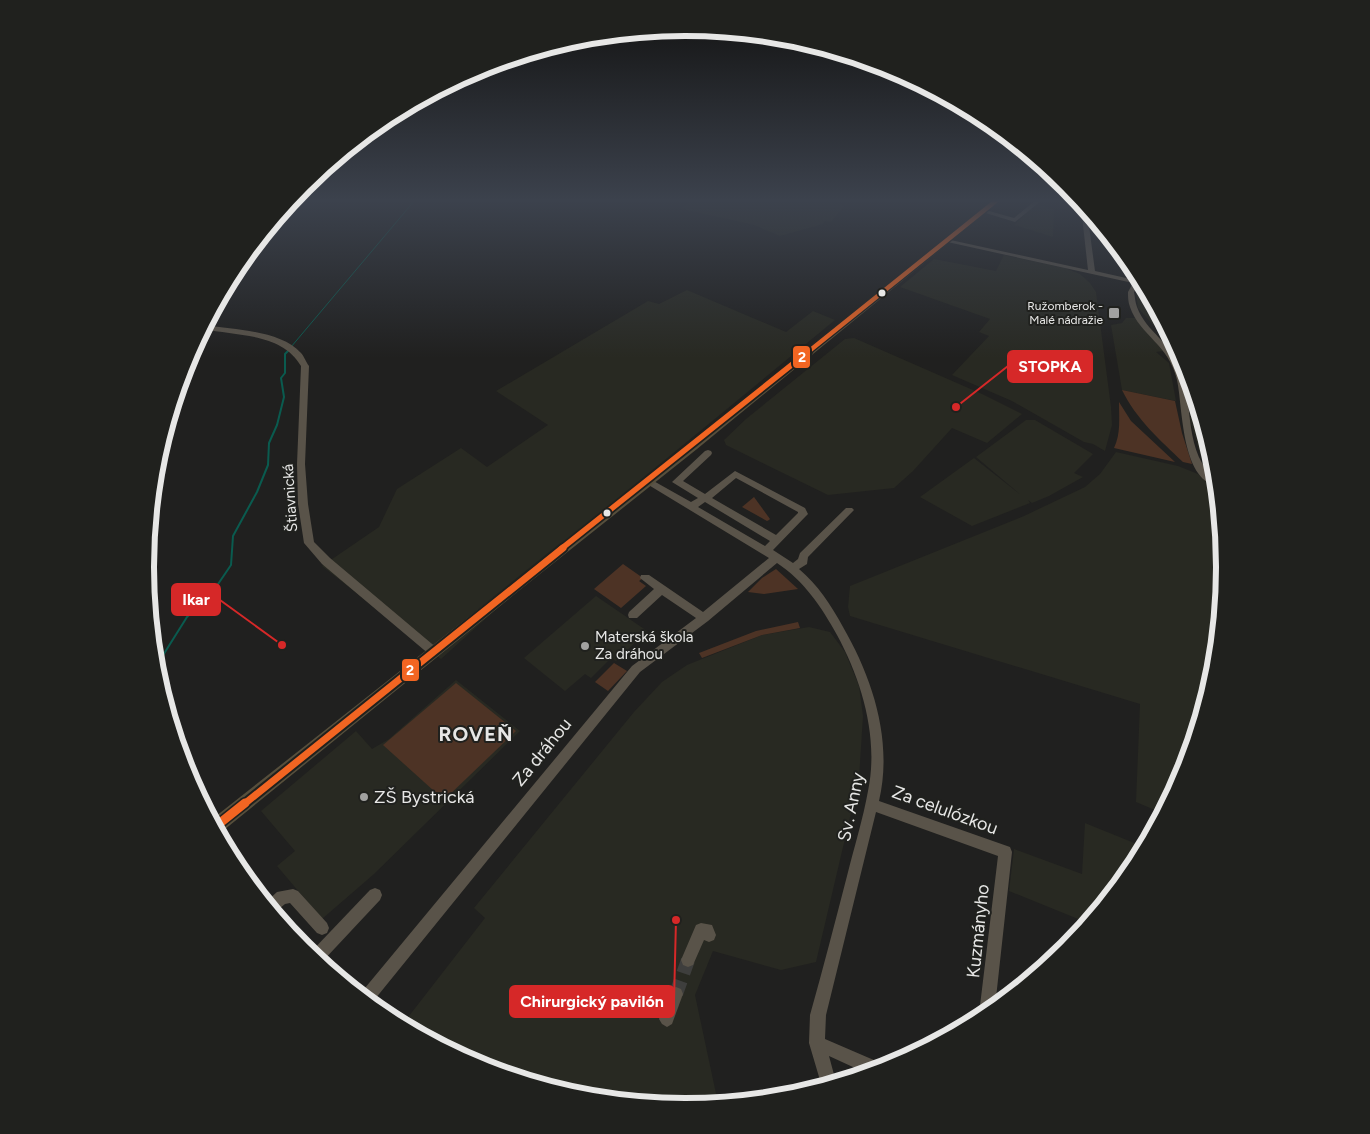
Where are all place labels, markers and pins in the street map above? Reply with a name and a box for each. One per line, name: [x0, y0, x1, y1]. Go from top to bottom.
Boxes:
unlabelled marker: [877, 288, 887, 298]
place label: Ružomberok - Malé nádražie: [1027, 299, 1103, 327]
marker: Ružomberok - Malé nádražie: [1107, 306, 1121, 320]
callout: STOPKA: [1008, 351, 1092, 382]
unlabelled marker: [602, 508, 612, 518]
callout: Ikar: [172, 584, 220, 615]
place label: Materská škola Za dráhou: [595, 628, 694, 663]
marker: Materská škola Za dráhou: [579, 640, 591, 652]
place label: ZŠ Bystrická: [374, 786, 474, 808]
marker: ZŠ Bystrická: [358, 791, 370, 803]
callout: Chirurgický pavilón: [510, 986, 674, 1017]

